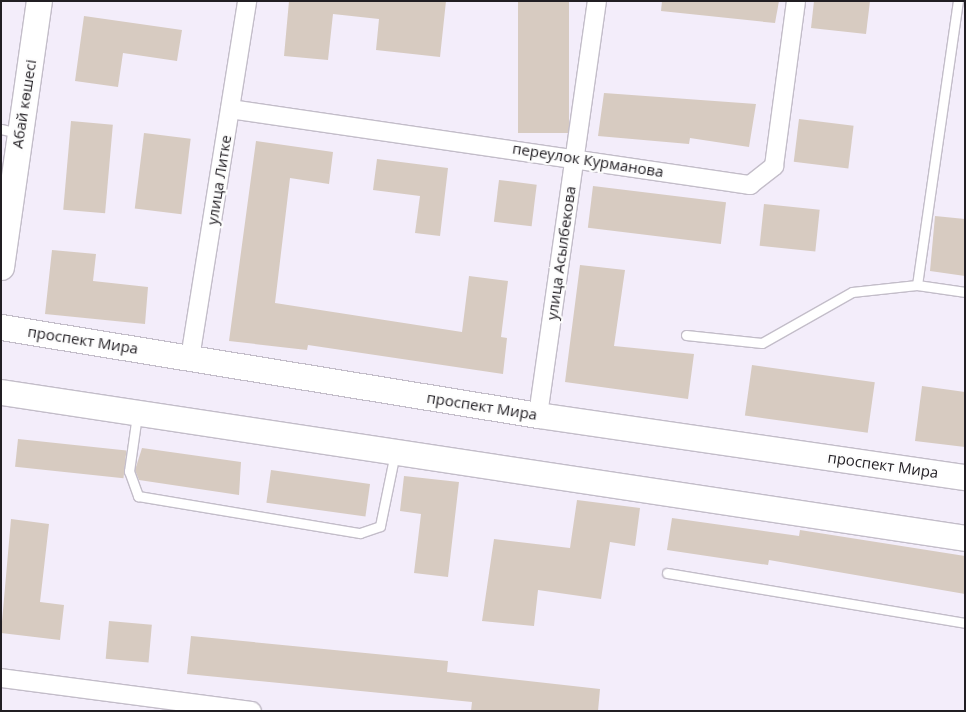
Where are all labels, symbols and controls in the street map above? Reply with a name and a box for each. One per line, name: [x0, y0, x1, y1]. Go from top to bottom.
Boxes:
street label: Абай көшесі: [8, 58, 40, 150]
street label: улица Литке: [203, 134, 235, 226]
street label: переулок Курманова: [511, 139, 665, 181]
street label: улица Асылбекова: [543, 185, 579, 321]
street label: проспект Мира: [26, 322, 140, 358]
street label: проспект Мира: [425, 388, 539, 424]
street label: проспект Мира: [826, 448, 940, 482]

